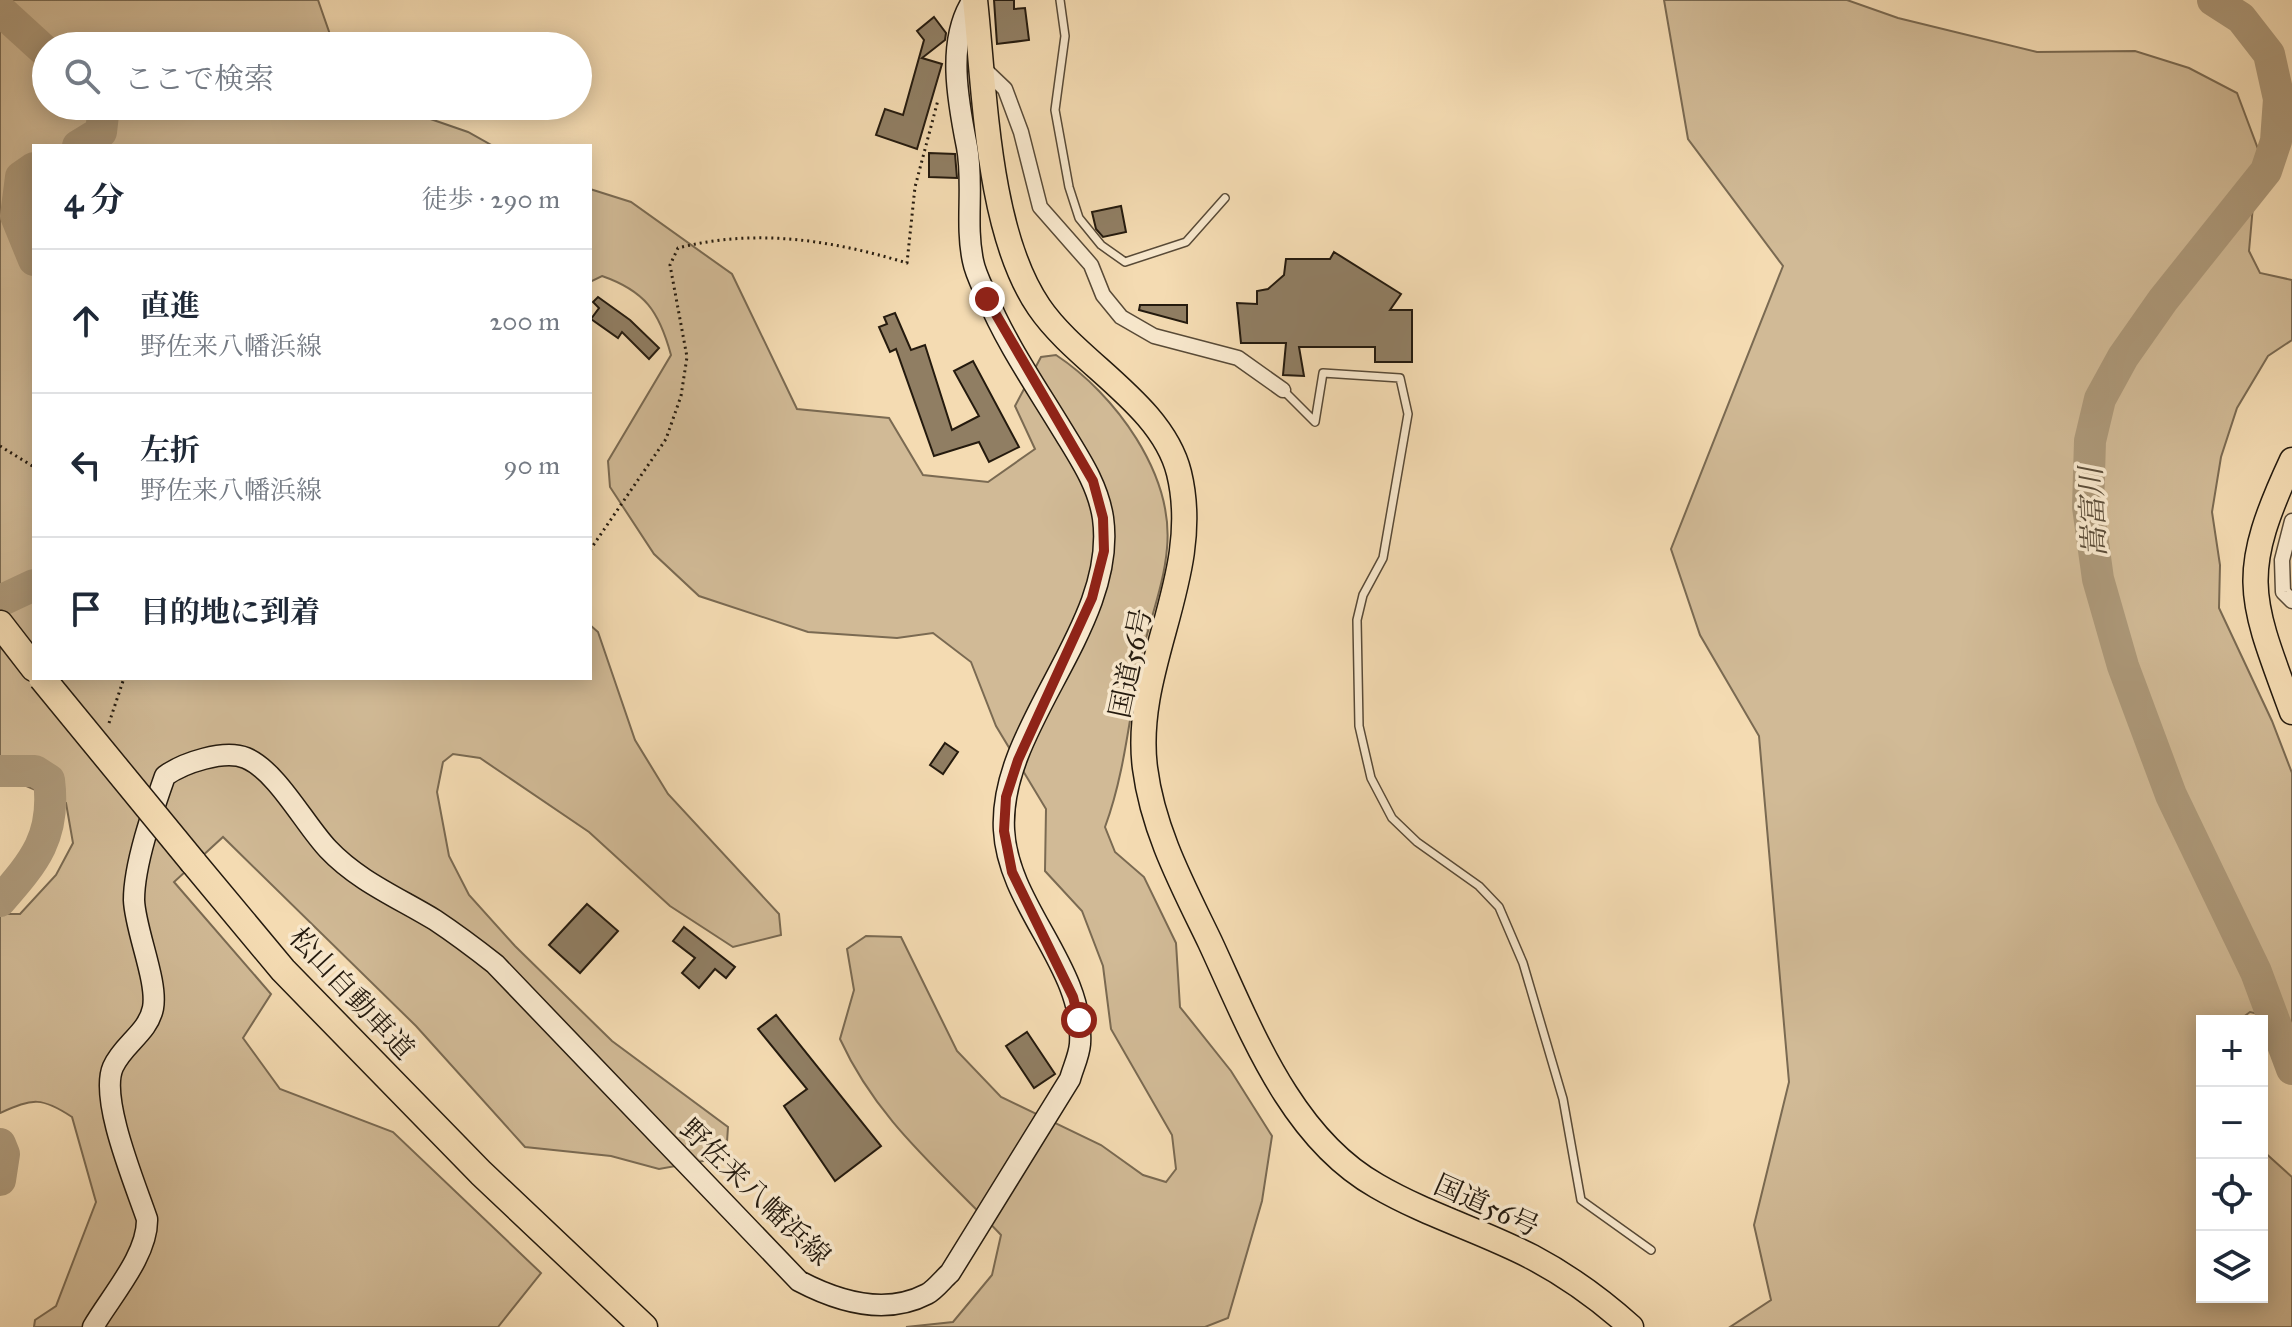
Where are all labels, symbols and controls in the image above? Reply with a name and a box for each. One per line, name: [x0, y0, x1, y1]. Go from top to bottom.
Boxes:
search box: [32, 32, 592, 120]
icon: search: [60, 54, 104, 98]
text: ここで検索: [124, 61, 274, 97]
text: 4 分: [64, 179, 124, 220]
text: 徒歩 · 290 m: [422, 183, 560, 215]
route end: [969, 281, 1005, 317]
text: 直進: [140, 288, 200, 324]
icon: ahead: [64, 299, 108, 343]
text: 200 m: [489, 305, 560, 337]
text: 野佐来八幡浜線: [140, 330, 322, 362]
text: 左折: [140, 432, 200, 468]
icon: left: [64, 443, 108, 487]
text: 90 m: [503, 449, 560, 481]
water label: 嵩富川: [2073, 463, 2113, 558]
text: 野佐来八幡浜線: [140, 474, 322, 506]
icon: arrive: [64, 587, 108, 631]
text: 目的地に到着: [140, 594, 320, 630]
street label: 国道56号: [1102, 605, 1159, 721]
street label: 松山自動車道: [282, 920, 422, 1067]
route start: [1061, 1002, 1097, 1038]
map controls: [2196, 1015, 2268, 1303]
button: +: [2196, 1015, 2268, 1087]
button: −: [2196, 1087, 2268, 1159]
street label: 野佐来八幡浜線: [673, 1112, 838, 1273]
button: locate: [2196, 1159, 2268, 1231]
street label: 国道56号: [1429, 1167, 1545, 1244]
button: layers: [2196, 1231, 2268, 1303]

